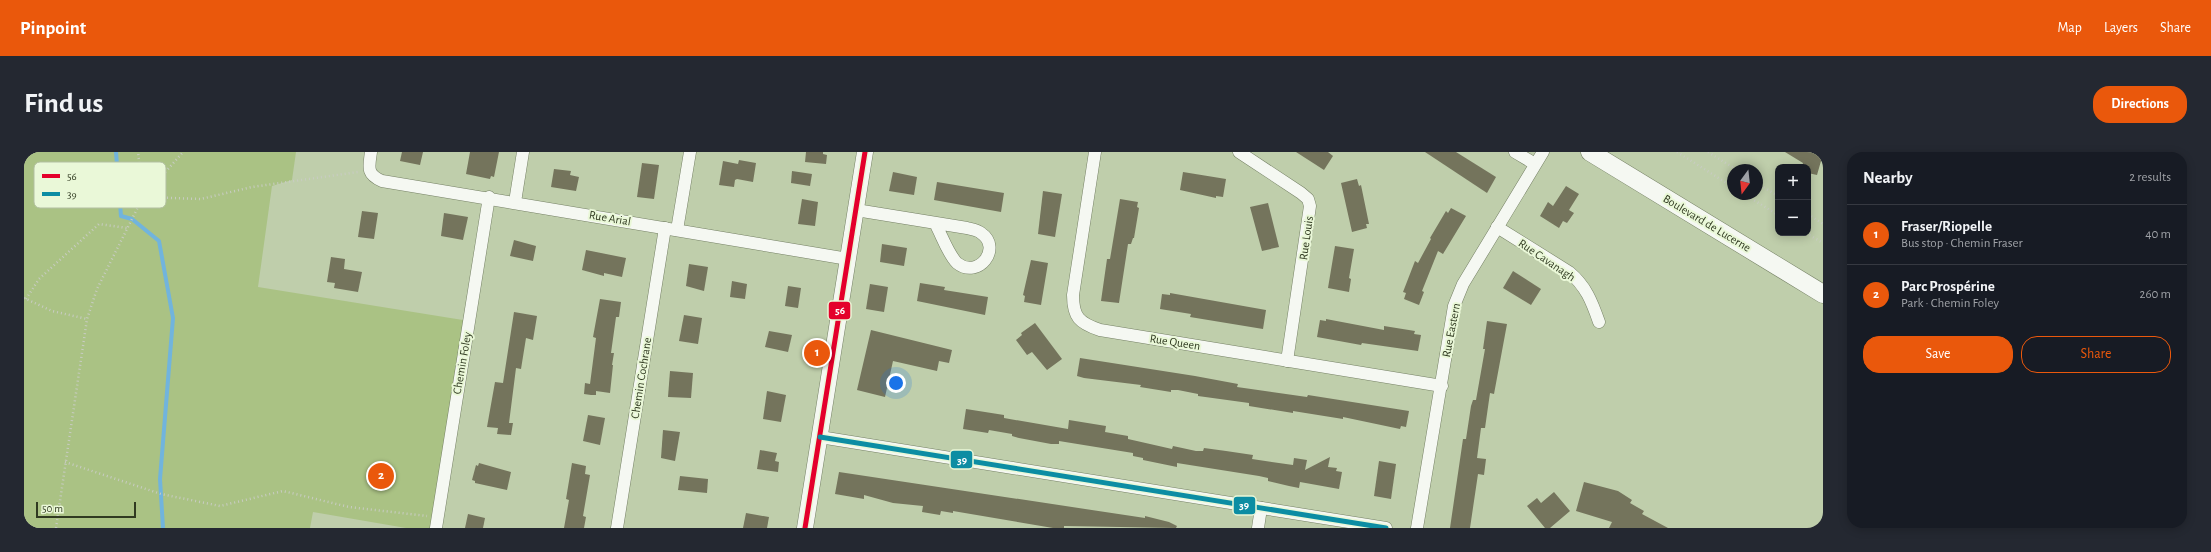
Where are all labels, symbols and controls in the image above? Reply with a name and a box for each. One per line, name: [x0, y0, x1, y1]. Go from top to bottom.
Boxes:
text: Pinpoint: [20, 19, 86, 38]
text: Map: [2057, 21, 2082, 35]
text: Layers: [2104, 21, 2138, 35]
text: Share: [2160, 21, 2191, 35]
button: Directions: [2093, 86, 2187, 123]
text: Find us: [24, 90, 103, 118]
legend: [34, 162, 166, 208]
north arrow: [1727, 164, 1763, 200]
map controls: [1775, 164, 1811, 236]
button: +: [1775, 164, 1811, 200]
text: Nearby: [1863, 169, 1913, 186]
text: 56: [67, 171, 77, 182]
text: 2 results: [2129, 171, 2171, 184]
text: 39: [67, 189, 77, 200]
street label: Boulevard de Lucerne: [1661, 192, 1753, 254]
button: −: [1775, 200, 1811, 236]
street label: Rue Arial: [588, 208, 632, 228]
street label: Rue Louis: [1297, 215, 1315, 261]
text: Fraser/Riopelle: [1901, 219, 1992, 234]
text: 1: [1874, 228, 1878, 241]
text: 40 m: [2145, 228, 2171, 241]
street label: Rue Cavanagh: [1516, 237, 1578, 283]
text: Bus stop · Chemin Fraser: [1901, 237, 2023, 250]
text: Parc Prospérine: [1901, 279, 1995, 294]
text: 2: [1873, 288, 1879, 301]
text: 260 m: [2140, 288, 2171, 301]
text: Park · Chemin Foley: [1901, 297, 1999, 310]
line badge: 56: [828, 301, 851, 320]
street label: Rue Eastern: [1440, 302, 1462, 358]
text: 56: [835, 305, 845, 316]
street label: Chemin Foley: [451, 331, 474, 395]
street label: Rue Queen: [1149, 332, 1201, 353]
street label: Chemin Cochrane: [629, 336, 653, 420]
button: Save: [1863, 336, 2013, 373]
button: Share: [2021, 336, 2171, 373]
pin: 1: [804, 338, 830, 368]
your location: [886, 373, 906, 393]
line badge: 39: [950, 450, 973, 469]
text: 39: [957, 455, 967, 466]
pin: 2: [368, 461, 394, 491]
line badge: 39: [1233, 496, 1256, 515]
scale bar: [36, 500, 136, 519]
text: 39: [1239, 500, 1249, 511]
text: 50 m: [42, 503, 63, 514]

